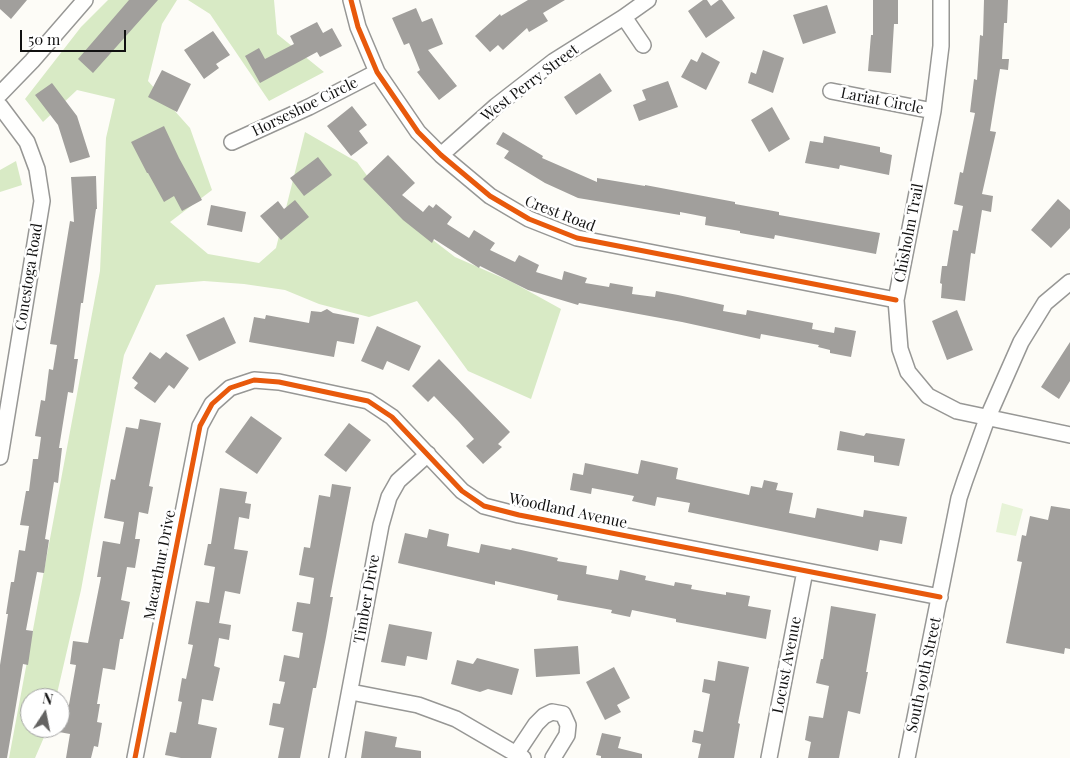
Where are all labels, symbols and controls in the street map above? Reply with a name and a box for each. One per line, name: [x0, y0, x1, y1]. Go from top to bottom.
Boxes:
scale bar: [22, 20, 129, 52]
text: 50 m: [28, 29, 60, 49]
street label: West Perry Street: [478, 41, 582, 125]
street label: Horseshoe Circle: [249, 74, 361, 140]
street label: Lariat Circle: [839, 84, 925, 118]
street label: Chisholm Trail: [891, 182, 927, 284]
street label: Crest Road: [522, 192, 598, 236]
street label: Conestoga Road: [12, 222, 46, 332]
street label: Woodland Avenue: [507, 490, 629, 532]
street label: Macarthur Drive: [140, 508, 180, 622]
street label: Timber Drive: [350, 553, 384, 645]
street label: Locust Avenue: [769, 615, 805, 715]
street label: South 90th Street: [903, 616, 945, 734]
north arrow: [20, 688, 70, 738]
text: N: [41, 688, 55, 709]

